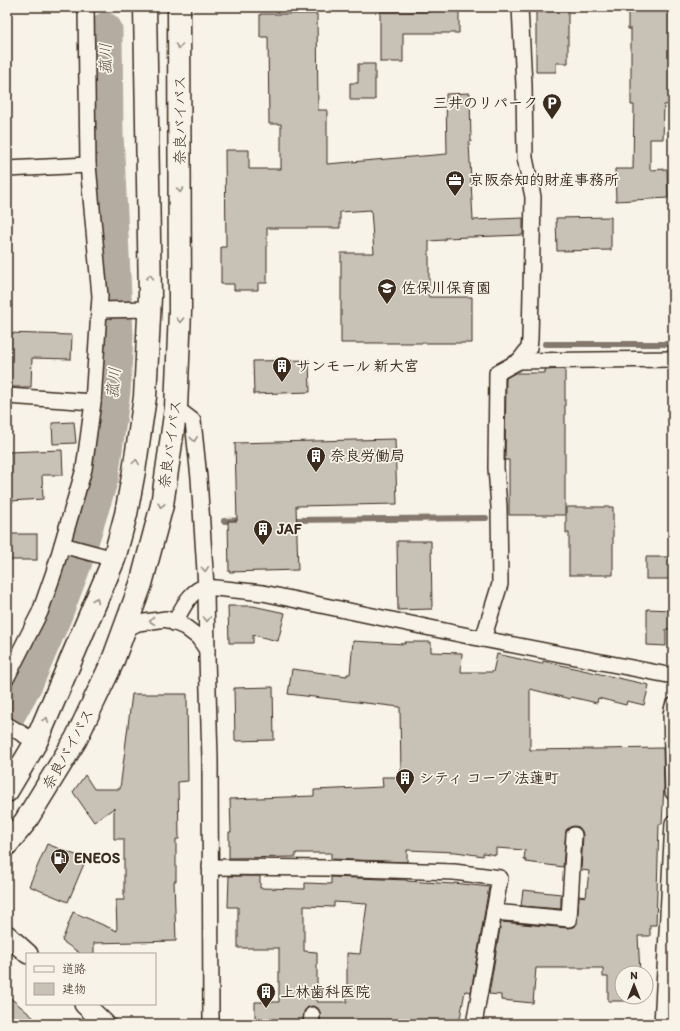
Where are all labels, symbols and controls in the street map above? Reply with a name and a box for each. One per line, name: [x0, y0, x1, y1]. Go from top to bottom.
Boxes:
water label: 菰川: [96, 43, 115, 75]
one-way arrow: [175, 43, 183, 49]
street label: 奈良バイパス: [171, 75, 189, 165]
parking icon: 三井のリパーク: [541, 92, 563, 120]
place label: 三井のリパーク: [433, 94, 538, 112]
office icon: 京阪奈知的財産事務所: [444, 169, 466, 197]
place label: 京阪奈知的財産事務所: [469, 171, 619, 189]
one-way arrow: [176, 187, 184, 193]
one-way arrow: [146, 274, 154, 280]
school or university icon: 佐保川保育園: [376, 277, 398, 305]
place label: 佐保川保育園: [401, 279, 491, 297]
one-way arrow: [176, 317, 184, 323]
building icon: サンモール 新大宮: [271, 355, 293, 383]
place label: サンモール 新大宮: [296, 357, 419, 375]
water label: 菰川: [103, 366, 124, 400]
street label: 奈良バイパス: [155, 398, 185, 490]
one-way arrow: [189, 436, 198, 442]
building icon: 奈良労働局: [305, 445, 327, 473]
place label: 奈良労働局: [330, 447, 405, 465]
one-way arrow: [131, 459, 140, 465]
one-way arrow: [158, 502, 166, 508]
building icon: JAF: [252, 518, 274, 546]
place label: JAF: [276, 520, 302, 538]
one-way arrow: [201, 566, 210, 572]
one-way arrow: [92, 597, 100, 604]
one-way arrow: [149, 616, 155, 625]
one-way arrow: [203, 616, 211, 622]
street label: 奈良バイパス: [38, 705, 98, 793]
one-way arrow: [41, 717, 49, 724]
building icon: シティ コープ 法蓮町: [394, 767, 416, 795]
place label: シティ コープ 法蓮町: [419, 769, 559, 787]
fuel station icon: ENEOS: [49, 847, 71, 875]
place label: ENEOS: [74, 849, 121, 867]
legend: [26, 953, 156, 1005]
text: 道路: [62, 962, 86, 976]
north arrow: [614, 965, 654, 1005]
text: N: [630, 969, 638, 982]
building icon: 上林歯科医院: [255, 981, 277, 1009]
text: 建物: [62, 982, 86, 996]
place label: 上林歯科医院: [280, 983, 370, 1001]

